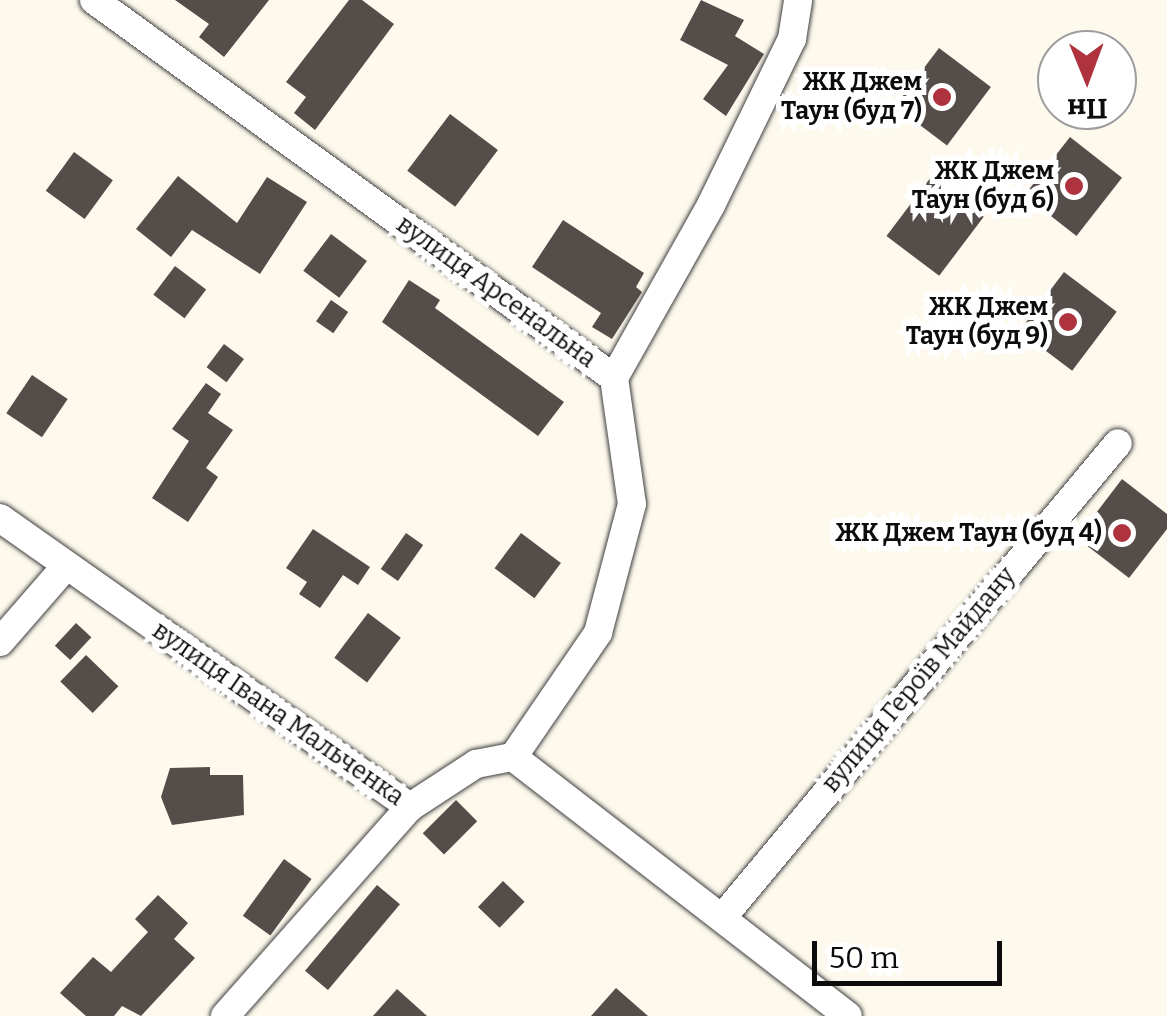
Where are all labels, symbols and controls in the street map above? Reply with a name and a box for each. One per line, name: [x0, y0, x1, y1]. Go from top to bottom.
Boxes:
north arrow: [1037, 30, 1137, 130]
place label: ЖК Джем Таун (буд 7): [781, 68, 922, 127]
marker: ЖК Джем Таун (буд 7): [931, 86, 953, 108]
text: Пн: [1067, 92, 1108, 125]
place label: ЖК Джем Таун (буд 6): [912, 157, 1054, 216]
marker: ЖК Джем Таун (буд 6): [1063, 175, 1085, 197]
street label: вулиця Арсенальна: [391, 210, 601, 374]
place label: ЖК Джем Таун (буд 9): [906, 293, 1048, 352]
marker: ЖК Джем Таун (буд 9): [1057, 311, 1079, 333]
place label: ЖК Джем Таун (буд 4): [835, 518, 1102, 548]
marker: ЖК Джем Таун (буд 4): [1111, 522, 1133, 544]
street label: вулиця Героїв Майдану: [816, 561, 1022, 799]
street label: вулиця Івана Мальченка: [146, 616, 410, 812]
scale bar: [817, 921, 1007, 983]
text: 50 m: [829, 940, 899, 976]

